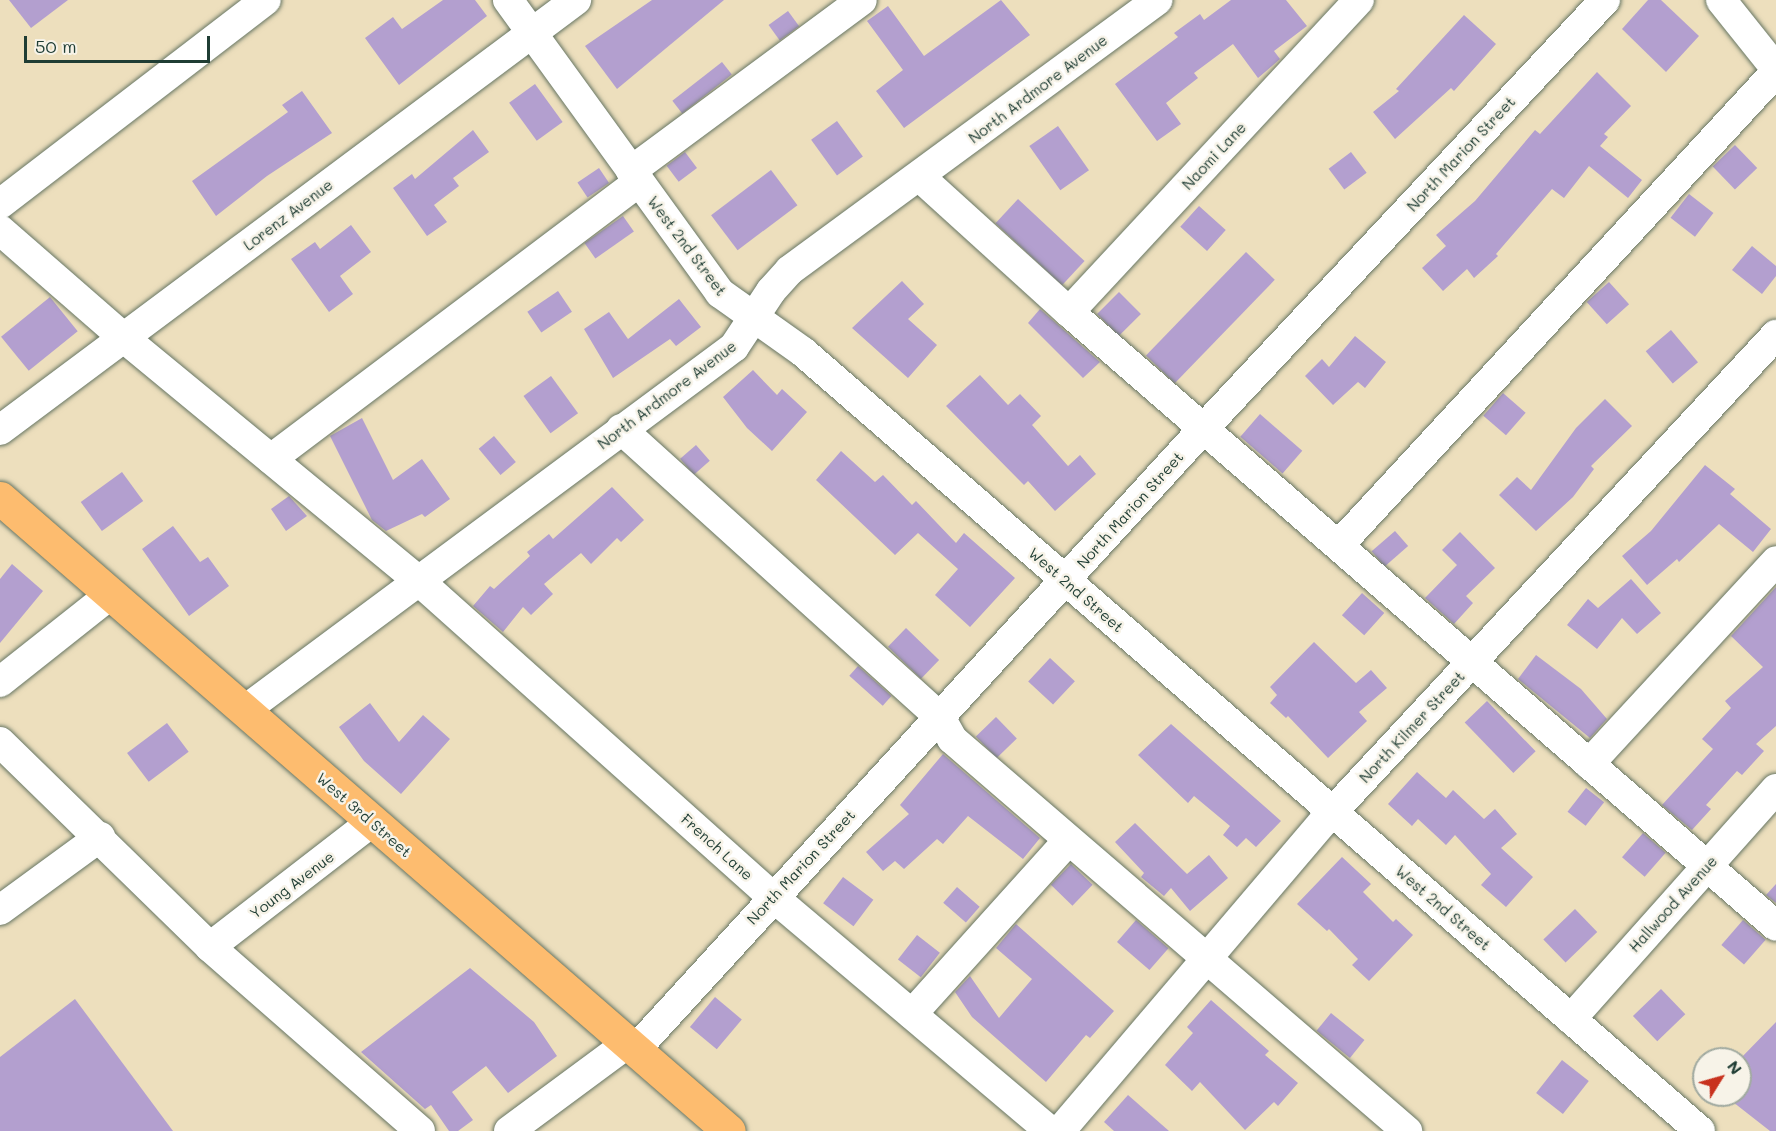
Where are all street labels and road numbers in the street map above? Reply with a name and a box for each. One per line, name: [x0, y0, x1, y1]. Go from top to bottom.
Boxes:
street label: North Ardmore Avenue: [965, 31, 1111, 147]
street label: North Marion Street: [1403, 93, 1519, 215]
street label: Naomi Lane: [1178, 119, 1250, 193]
street label: Lorenz Avenue: [240, 176, 336, 254]
street label: West 2nd Street: [644, 193, 730, 299]
street label: North Ardmore Avenue: [594, 337, 740, 453]
street label: North Marion Street: [1073, 448, 1187, 572]
street label: West 2nd Street: [1025, 544, 1127, 636]
street label: North Kilmer Street: [1356, 667, 1468, 787]
street label: West 3rd Street: [313, 769, 415, 861]
street label: North Marion Street: [743, 806, 859, 928]
street label: French Lane: [677, 810, 757, 884]
street label: Young Avenue: [246, 848, 338, 922]
street label: Hallwood Avenue: [1625, 852, 1721, 956]
street label: West 2nd Street: [1392, 862, 1494, 954]

